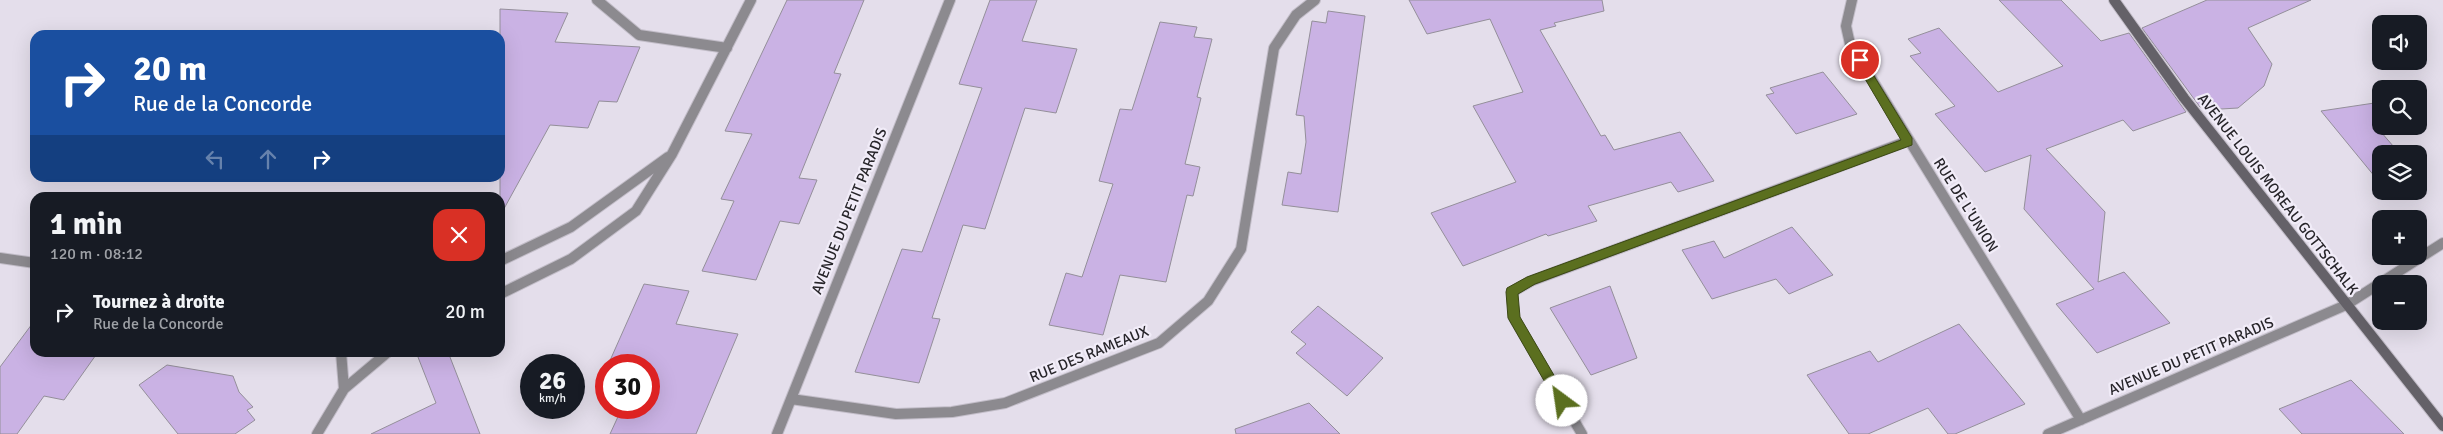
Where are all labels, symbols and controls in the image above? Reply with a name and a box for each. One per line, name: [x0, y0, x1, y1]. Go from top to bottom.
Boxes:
map controls: [2372, 15, 2427, 330]
button: sound: [2372, 15, 2427, 70]
pin: [1839, 39, 1881, 81]
icon: arrive: [1846, 46, 1874, 74]
text: 20 m: [133, 47, 207, 90]
icon: right: [50, 50, 115, 115]
button: search: [2372, 80, 2427, 135]
text: Rue de la Concorde: [133, 90, 312, 117]
street label: AVENUE LOUIS MOREAU GOTTSCHALK: [2194, 90, 2362, 298]
street label: AVENUE DU PETIT PARADIS: [807, 125, 891, 297]
icon: left: [201, 145, 229, 173]
icon: ahead: [254, 145, 282, 173]
icon: right: [307, 145, 335, 173]
button: layers: [2372, 145, 2427, 200]
street label: RUE DE L'UNION: [1930, 155, 2002, 255]
text: 1 min: [50, 206, 122, 243]
button: close: [433, 209, 485, 261]
button: +: [2372, 210, 2427, 265]
text: 120 m · 08:12: [50, 244, 143, 264]
button: −: [2372, 275, 2427, 330]
text: Tournez à droite: [93, 290, 225, 314]
icon: right: [50, 298, 78, 326]
text: 20 m: [445, 300, 485, 324]
street label: AVENUE DU PETIT PARADIS: [2106, 313, 2276, 399]
text: Rue de la Concorde: [93, 314, 223, 334]
street label: RUE DES RAMEAUX: [1027, 322, 1151, 386]
speed limit sign: 30: [595, 354, 660, 419]
text: 26: [539, 365, 566, 396]
position arrow: [1535, 374, 1587, 426]
text: km/h: [539, 391, 566, 406]

